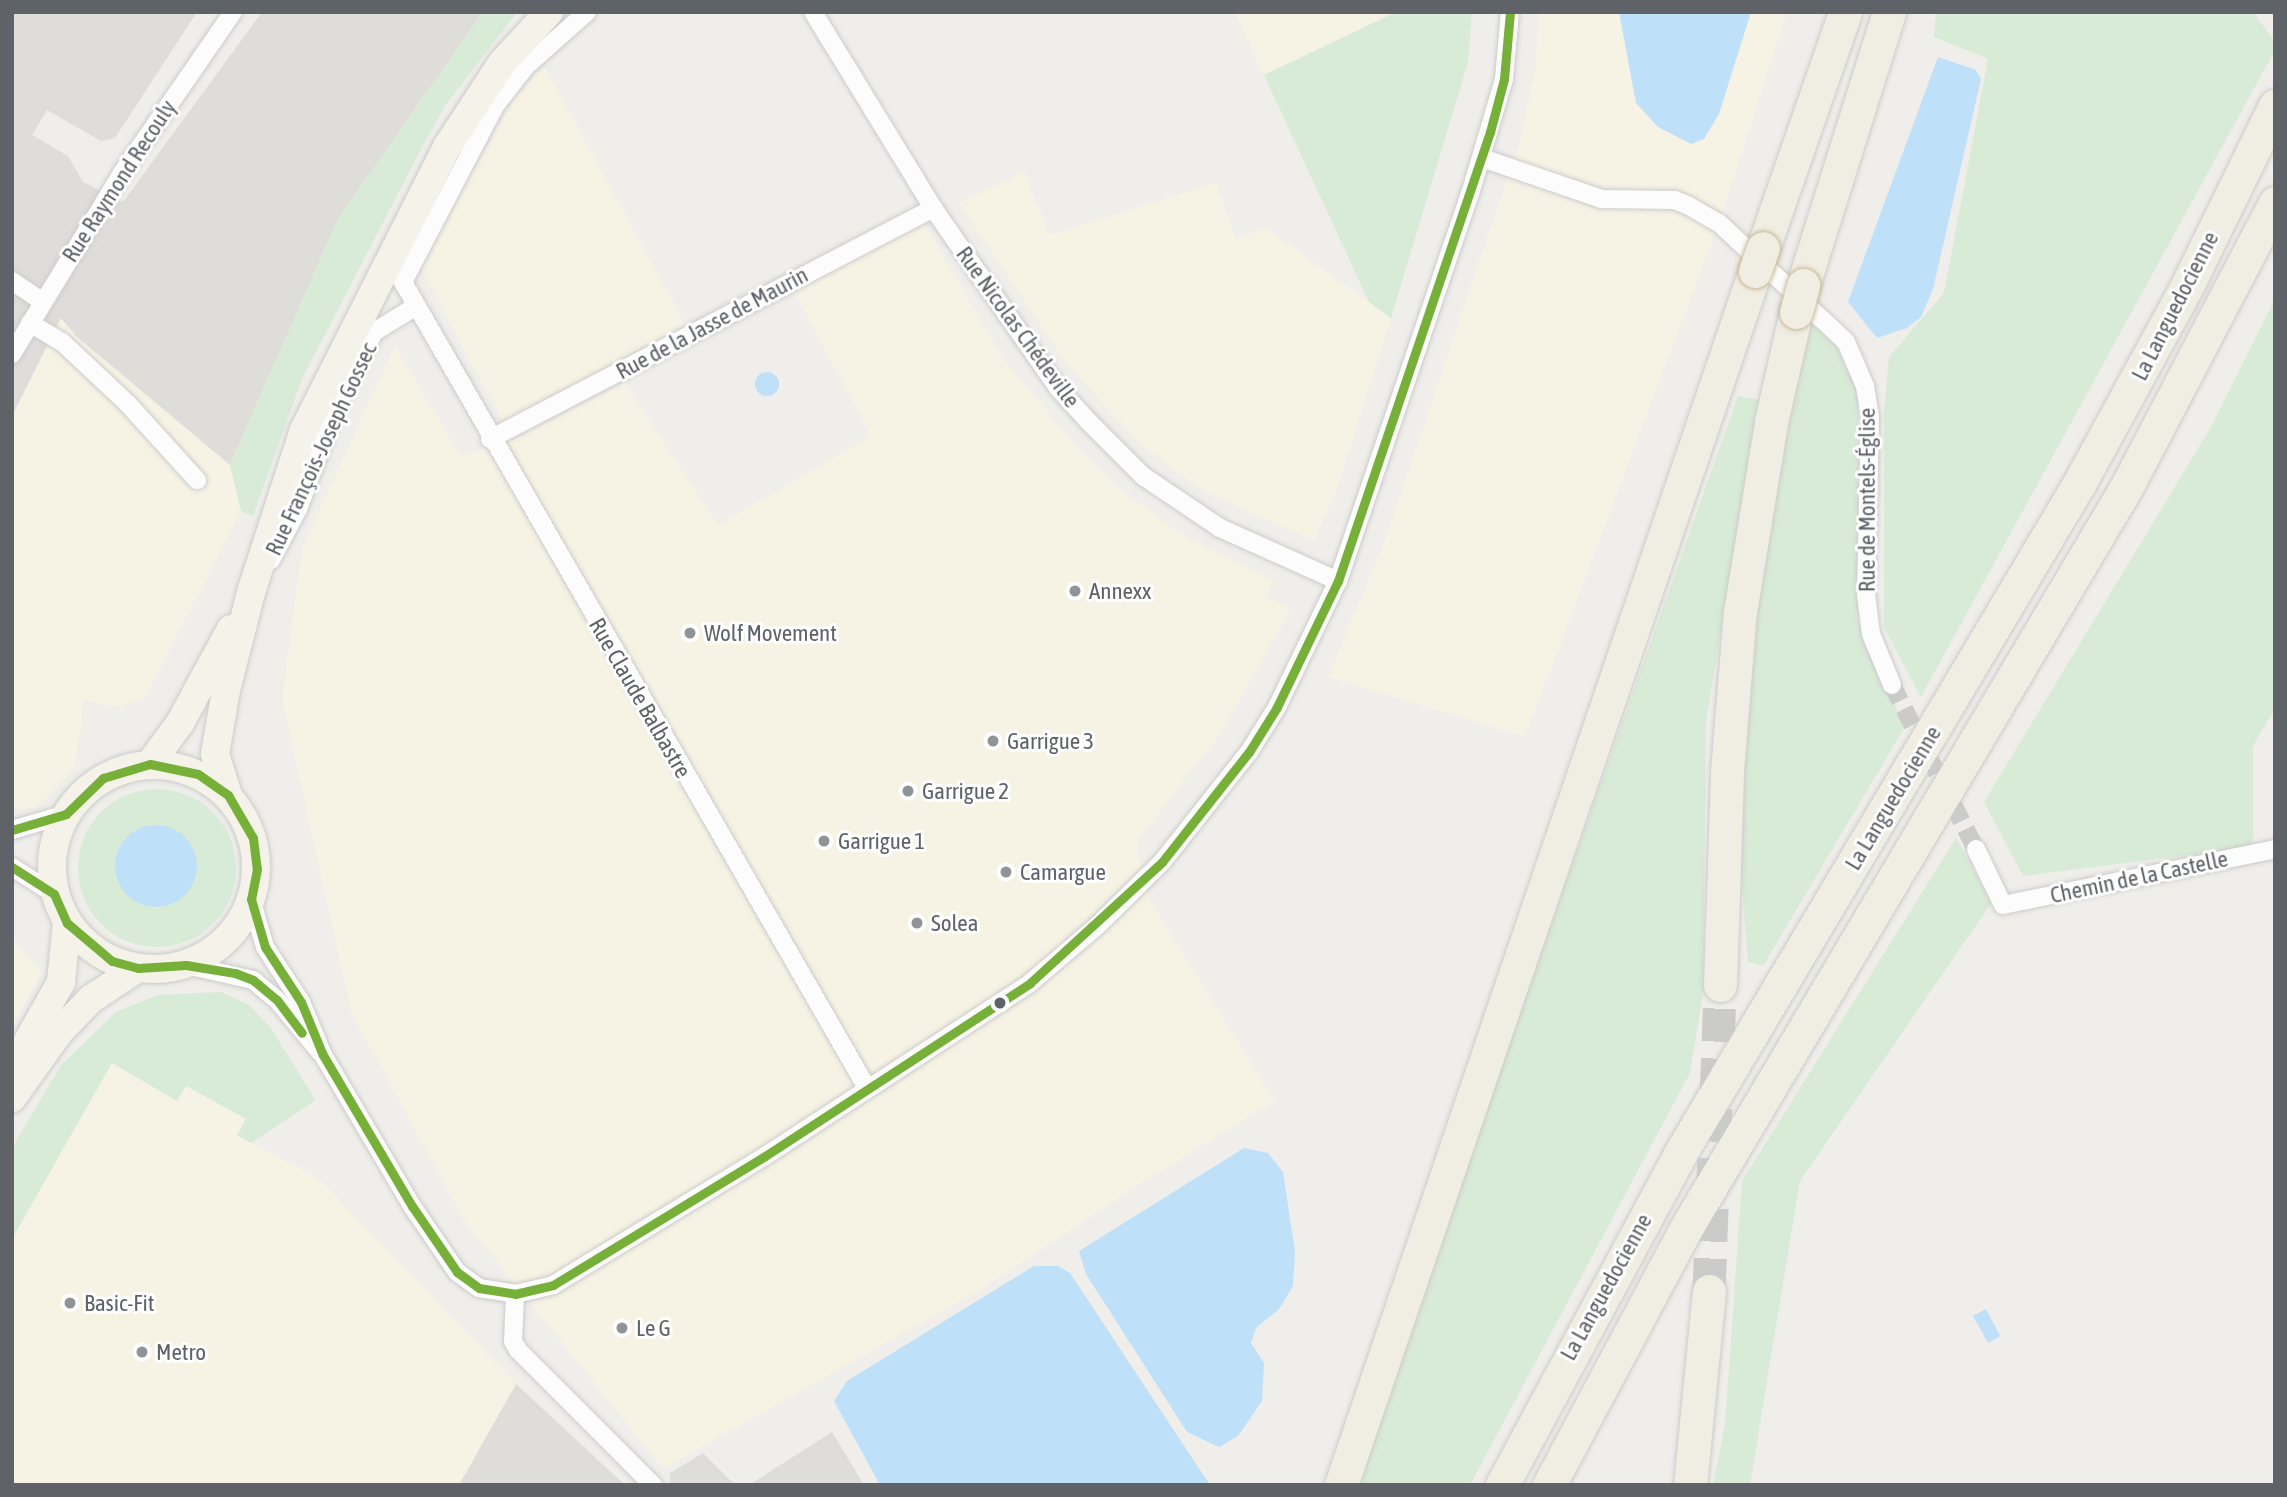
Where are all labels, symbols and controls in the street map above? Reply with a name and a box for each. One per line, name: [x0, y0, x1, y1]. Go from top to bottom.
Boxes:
street label: Rue Raymond Recouly: [56, 95, 182, 267]
street label: La Languedocienne: [2126, 227, 2224, 385]
street label: Rue Nicolas Chédeville: [950, 241, 1086, 413]
street label: Rue de la Jasse de Maurin: [611, 261, 813, 385]
street label: Rue François-Joseph Gossec: [260, 338, 382, 560]
street label: Rue de Montels-Église: [1853, 408, 1881, 592]
place label: Annexx: [1089, 577, 1151, 605]
marker: Annexx: [1067, 583, 1083, 599]
street label: Rue Claude Balbastre: [583, 613, 697, 783]
place label: Wolf Movement: [704, 619, 837, 647]
marker: Wolf Movement: [682, 625, 698, 641]
street label: La Languedocienne: [1839, 721, 1947, 875]
place label: Garrigue 3: [1007, 727, 1094, 755]
marker: Garrigue 3: [985, 733, 1001, 749]
place label: Garrigue 2: [922, 777, 1009, 805]
marker: Garrigue 2: [900, 783, 916, 799]
place label: Garrigue 1: [838, 827, 925, 855]
marker: Garrigue 1: [816, 833, 832, 849]
street label: Chemin de la Castelle: [2048, 845, 2230, 909]
place label: Camargue: [1020, 858, 1106, 886]
marker: Camargue: [998, 864, 1014, 880]
place label: Solea: [931, 909, 978, 937]
marker: Solea: [909, 915, 925, 931]
unlabelled marker: [993, 996, 1007, 1010]
street label: La Languedocienne: [1554, 1209, 1658, 1365]
place label: Basic-Fit: [84, 1289, 154, 1317]
marker: Basic-Fit: [62, 1295, 78, 1311]
place label: Le G: [636, 1314, 671, 1342]
marker: Le G: [614, 1320, 630, 1336]
place label: Metro: [156, 1338, 206, 1366]
marker: Metro: [134, 1344, 150, 1360]

